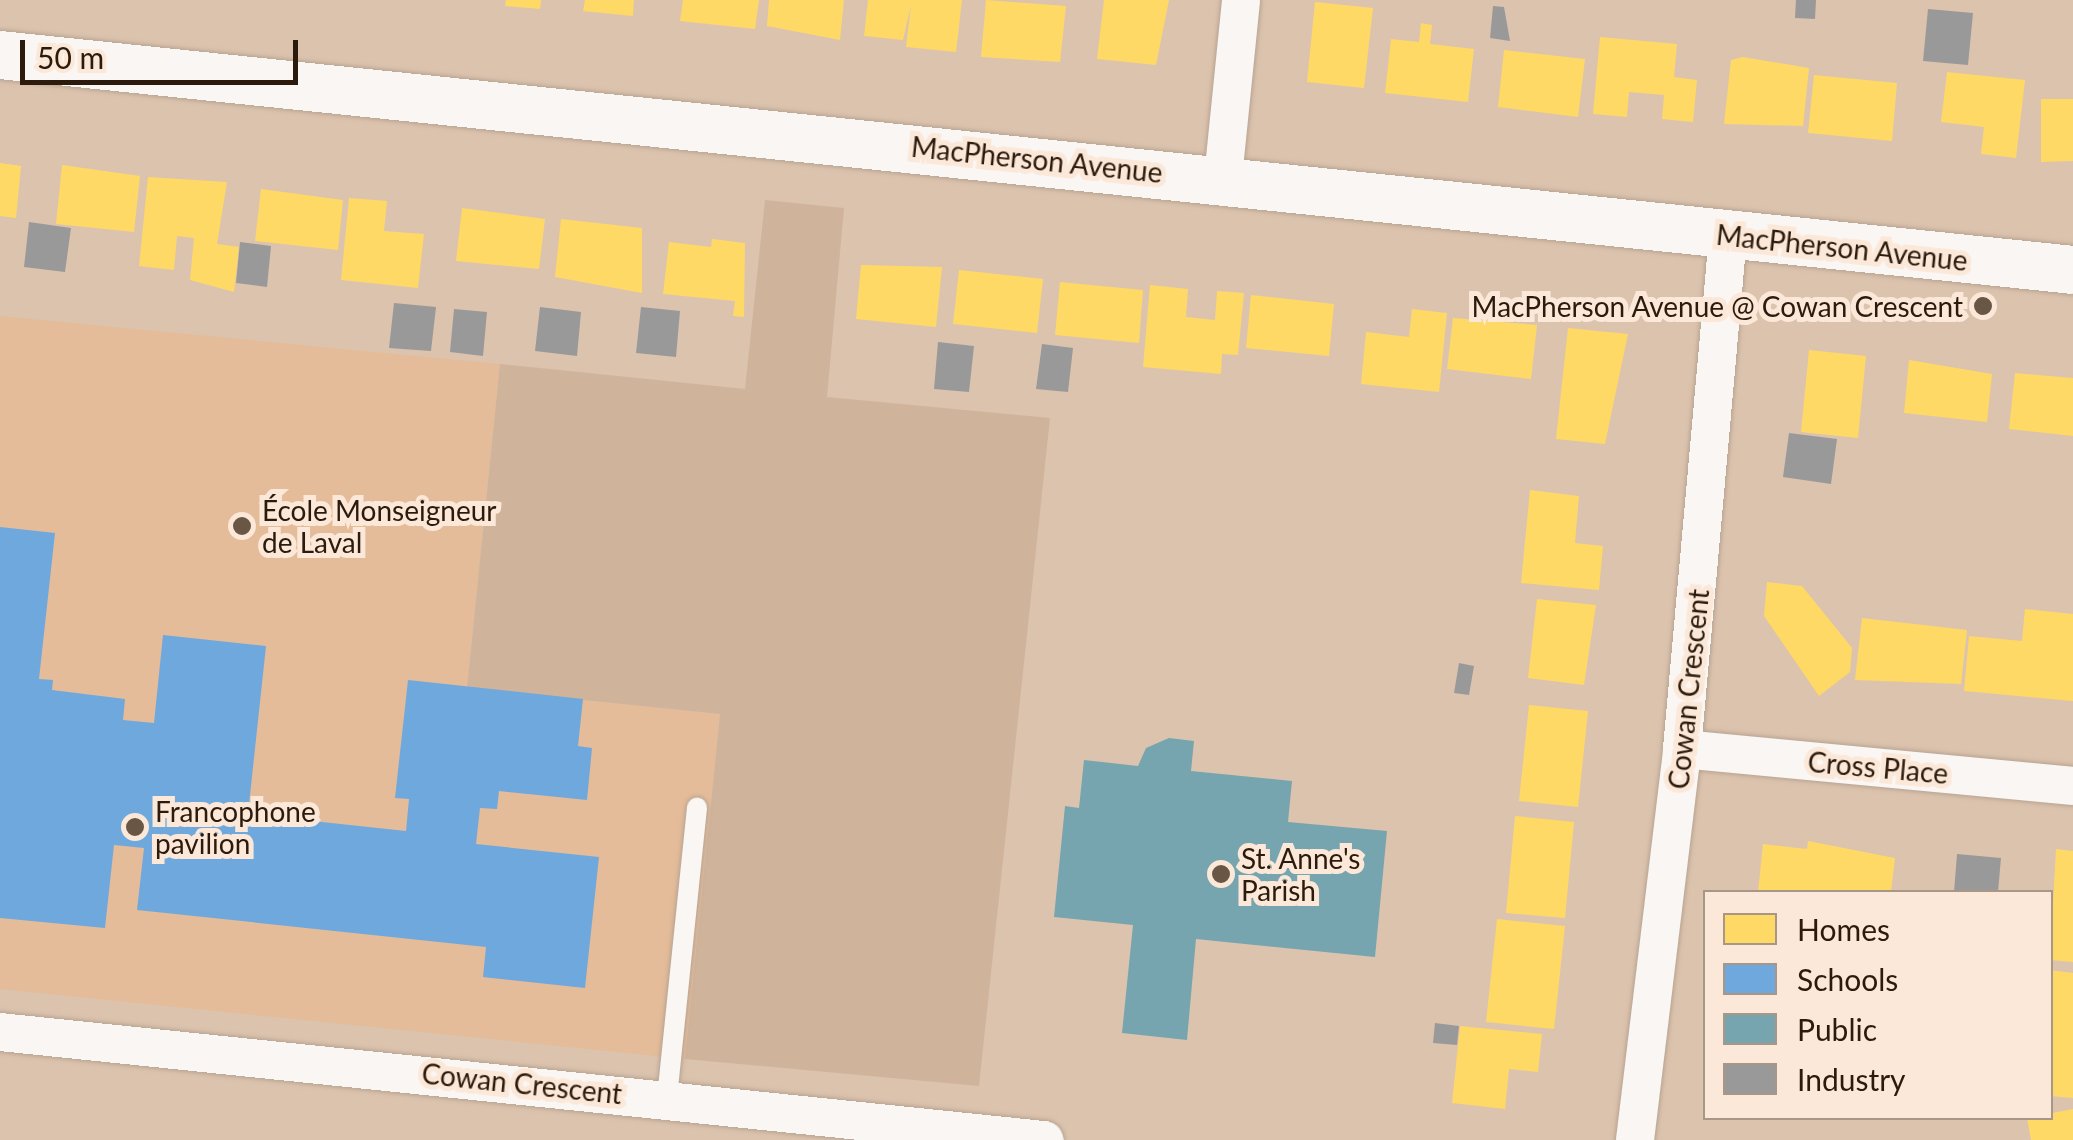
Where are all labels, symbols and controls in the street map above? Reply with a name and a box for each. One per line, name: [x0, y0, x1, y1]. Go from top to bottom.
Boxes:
scale bar: [25, 20, 302, 82]
text: 50 m: [37, 39, 104, 75]
street label: MacPherson Avenue: [909, 129, 1165, 189]
street label: MacPherson Avenue: [1714, 217, 1970, 277]
place label: MacPherson Avenue @ Cowan Crescent: [1471, 289, 1963, 323]
marker: MacPherson Avenue @ Cowan Crescent: [1972, 295, 1994, 317]
place label: École Monseigneur de Laval: [262, 493, 497, 559]
marker: École Monseigneur de Laval: [231, 515, 253, 537]
street label: Cowan Crescent: [1661, 587, 1715, 791]
street label: Cross Place: [1806, 744, 1950, 790]
place label: Francophone pavilion: [155, 794, 316, 860]
marker: Francophone pavilion: [124, 816, 146, 838]
place label: St. Anne's Parish: [1241, 841, 1361, 907]
marker: St. Anne's Parish: [1210, 863, 1232, 885]
legend: [1703, 890, 2053, 1120]
text: Homes: [1797, 911, 1890, 947]
text: Schools: [1797, 961, 1898, 997]
text: Public: [1797, 1011, 1877, 1047]
street label: Cowan Crescent: [420, 1056, 624, 1110]
text: Industry: [1797, 1061, 1906, 1097]

